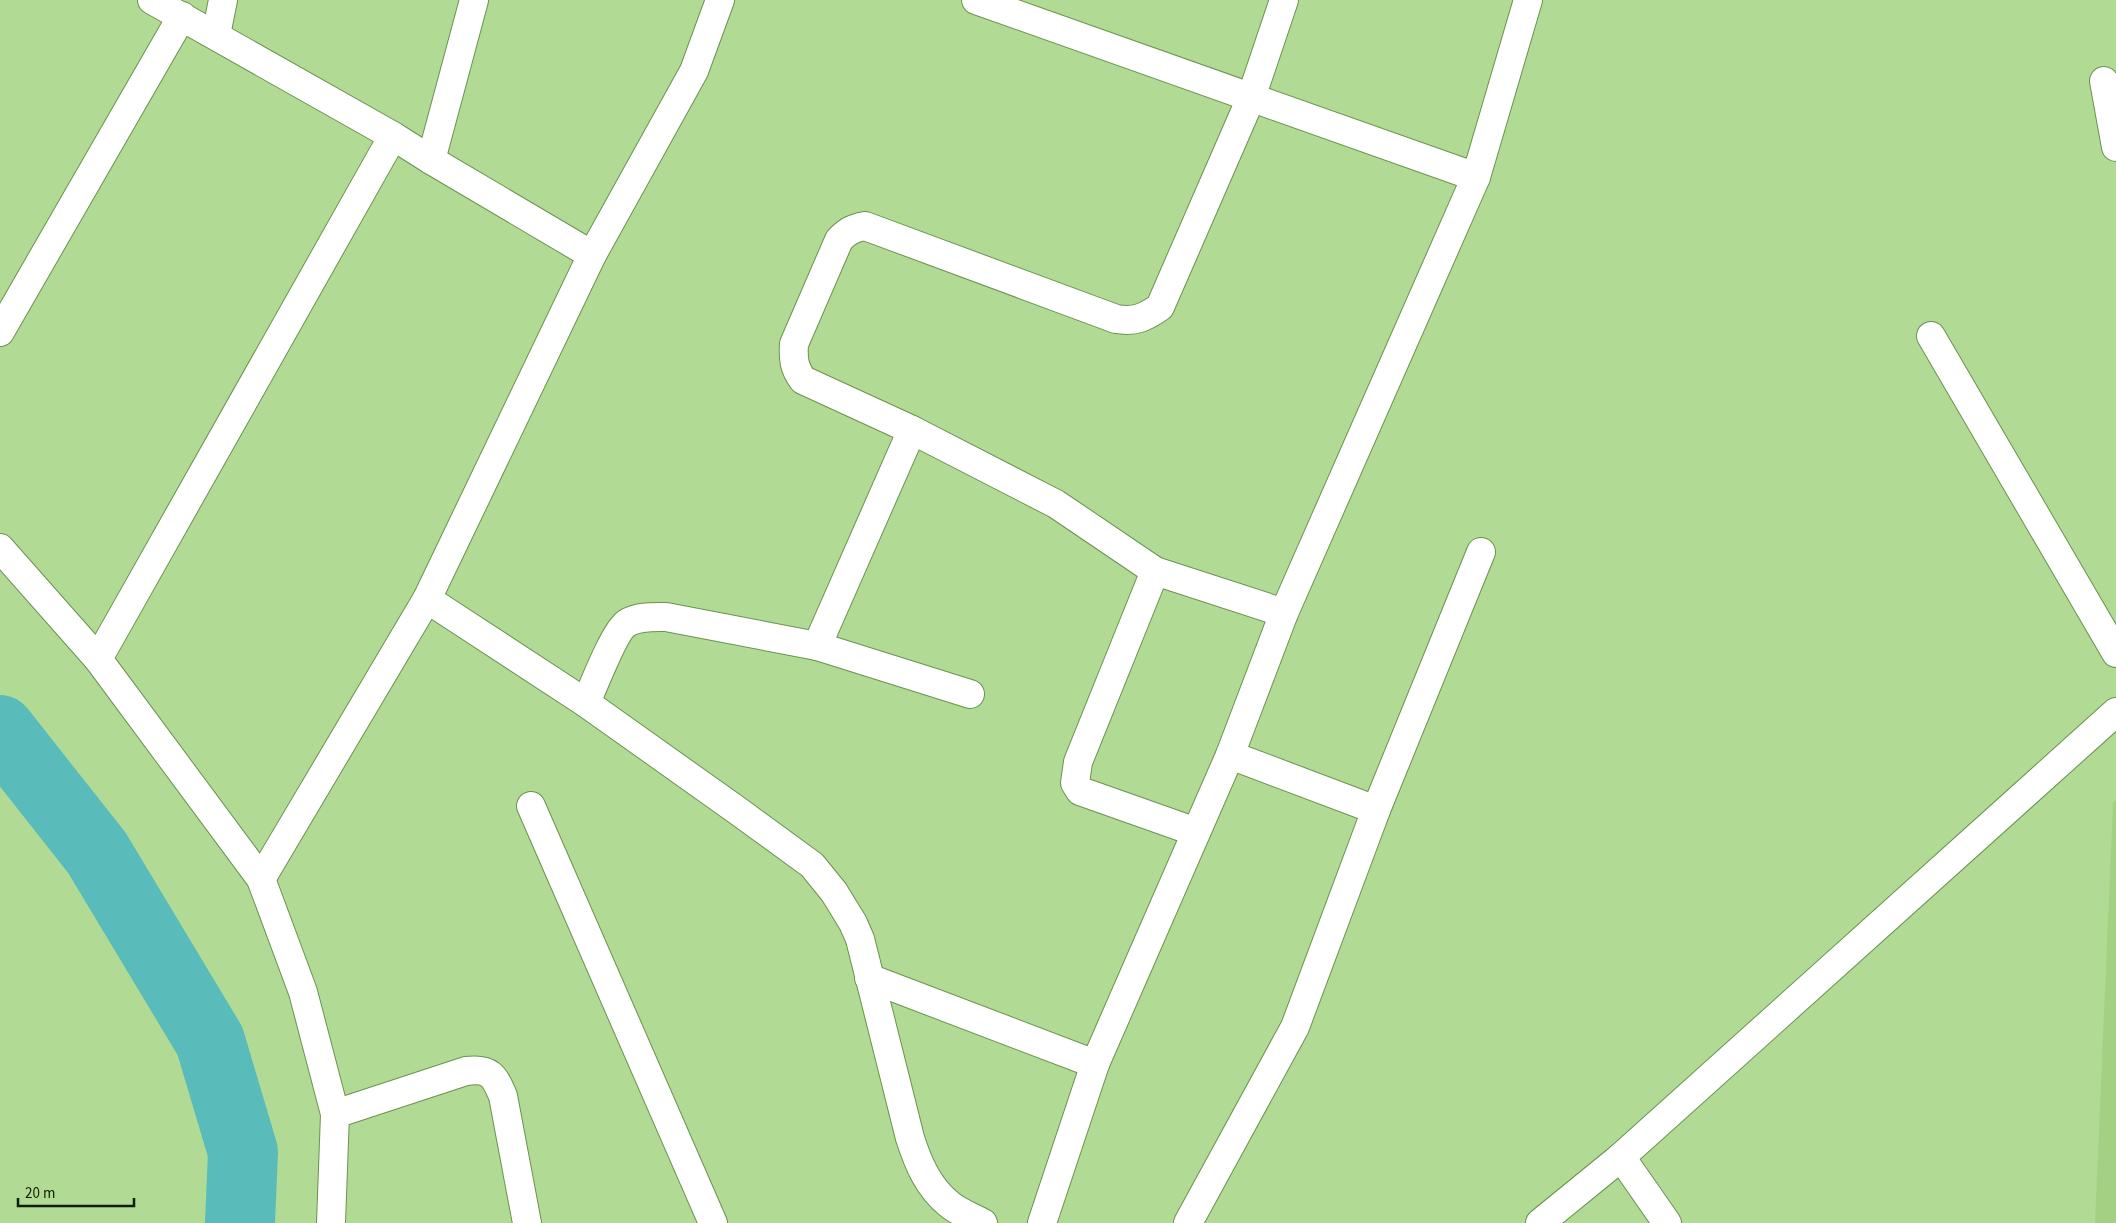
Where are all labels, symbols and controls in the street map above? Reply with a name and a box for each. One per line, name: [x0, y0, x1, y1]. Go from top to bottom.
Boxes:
scale bar: [18, 1176, 134, 1208]
text: 20 m: [25, 1183, 55, 1204]

